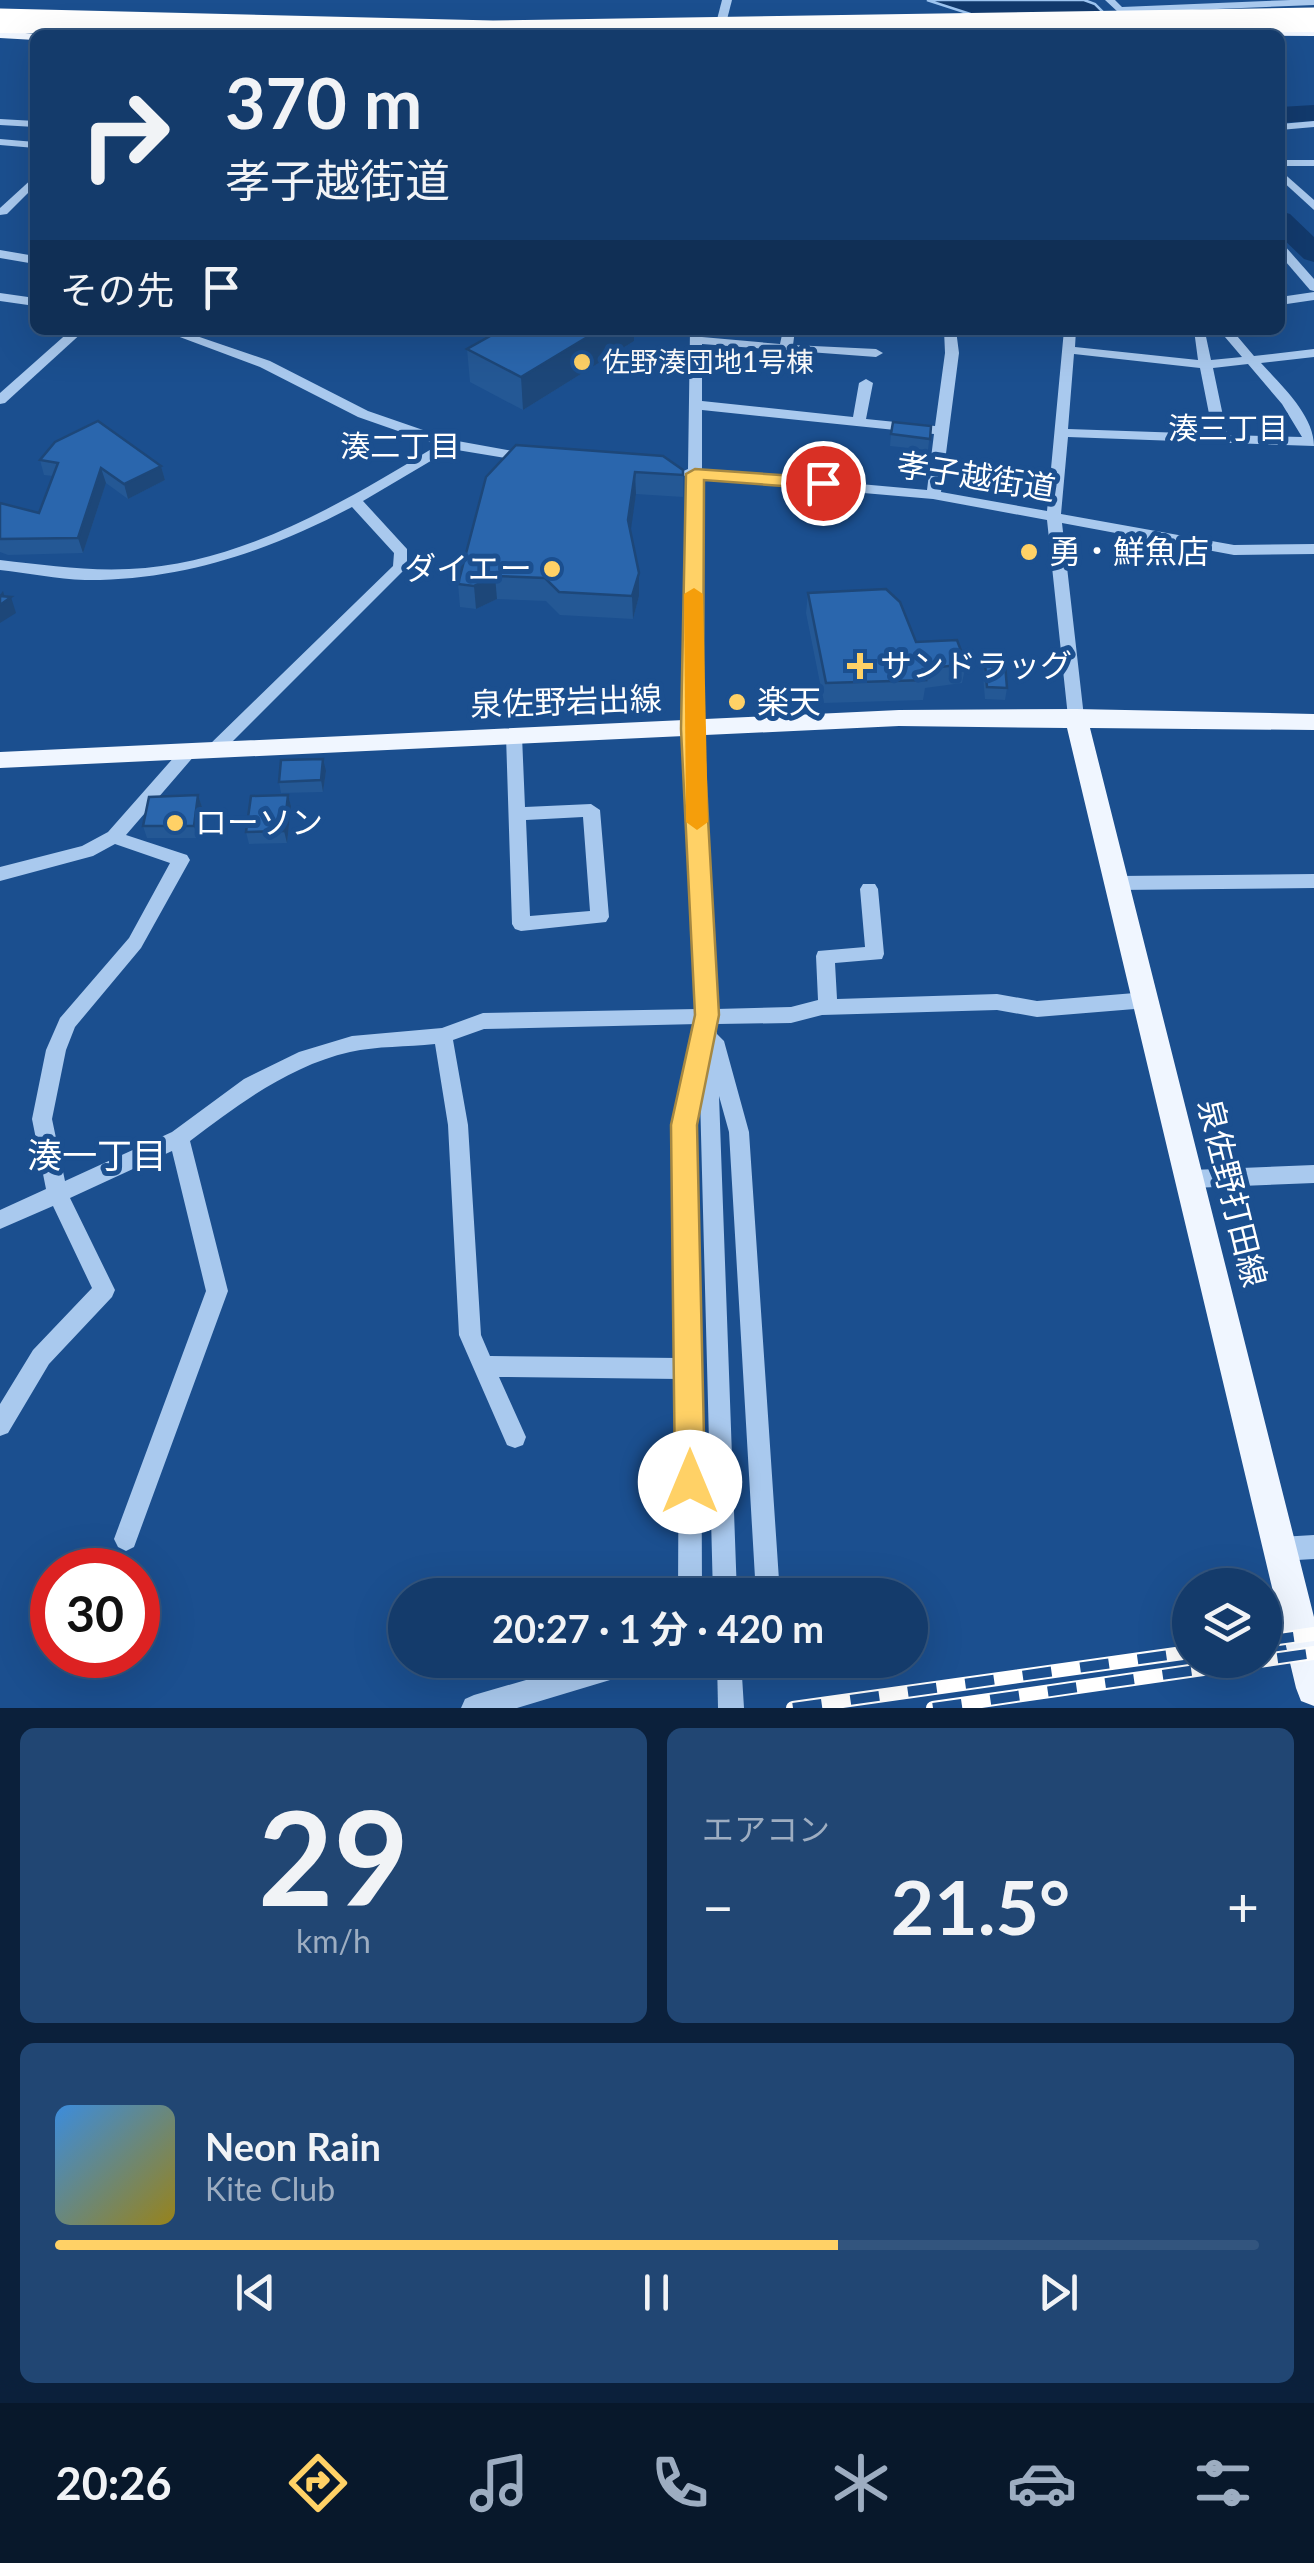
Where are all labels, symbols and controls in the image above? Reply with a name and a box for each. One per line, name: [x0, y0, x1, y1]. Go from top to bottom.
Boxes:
text: 370 m: [225, 60, 422, 144]
icon: right: [60, 70, 190, 200]
text: 孝子越街道: [225, 153, 450, 207]
icon: arrive: [194, 260, 249, 315]
text: その先: [60, 266, 174, 312]
place label: 佐野湊団地1号棟: [602, 344, 814, 378]
marker: 佐野湊団地1号棟: [571, 351, 593, 373]
district label: 湊三丁目: [1168, 409, 1288, 445]
district label: 湊二丁目: [340, 427, 460, 463]
pin: [781, 441, 866, 526]
street label: 孝子越街道: [894, 444, 1058, 507]
icon: arrive: [796, 456, 851, 511]
place label: 勇・鮮魚店: [1049, 531, 1209, 570]
marker: 勇・鮮魚店: [1018, 541, 1040, 563]
place label: ダイエー: [404, 548, 532, 587]
marker: ダイエー: [541, 558, 563, 580]
place label: サンドラッグ: [880, 645, 1072, 684]
marker: サンドラッグ: [849, 655, 871, 677]
street label: 泉佐野岩出線: [469, 678, 663, 723]
place label: 楽天: [757, 681, 821, 720]
marker: 楽天: [726, 691, 748, 713]
place label: ローソン: [195, 802, 323, 841]
marker: ローソン: [164, 812, 186, 834]
street label: 泉佐野打田線: [1191, 1095, 1276, 1291]
district label: 湊一丁目: [27, 1133, 167, 1175]
position arrow: [638, 1430, 742, 1534]
speed limit sign: 30: [30, 1548, 160, 1678]
map controls: [1172, 1568, 1282, 1678]
button: layers: [1172, 1568, 1282, 1678]
text: 20:27 · 1 分 · 420 m: [492, 1605, 824, 1651]
text: 29: [258, 1778, 409, 1934]
text: エアコン: [702, 1809, 830, 1848]
text: 21.5°: [891, 1861, 1070, 1951]
text: −: [702, 1873, 734, 1939]
text: +: [1227, 1873, 1259, 1939]
text: km/h: [296, 1921, 371, 1960]
text: Neon Rain: [205, 2123, 381, 2169]
text: Kite Club: [205, 2169, 335, 2208]
icon: previous: [228, 2265, 283, 2320]
icon: pause: [629, 2265, 684, 2320]
icon: next: [1031, 2265, 1086, 2320]
icon: directions: [283, 2448, 353, 2518]
icon: music: [464, 2448, 534, 2518]
icon: phone: [645, 2448, 715, 2518]
icon: climate: [826, 2448, 896, 2518]
icon: car: [1007, 2448, 1077, 2518]
icon: filters: [1188, 2448, 1258, 2518]
text: 20:26: [56, 2456, 172, 2510]

